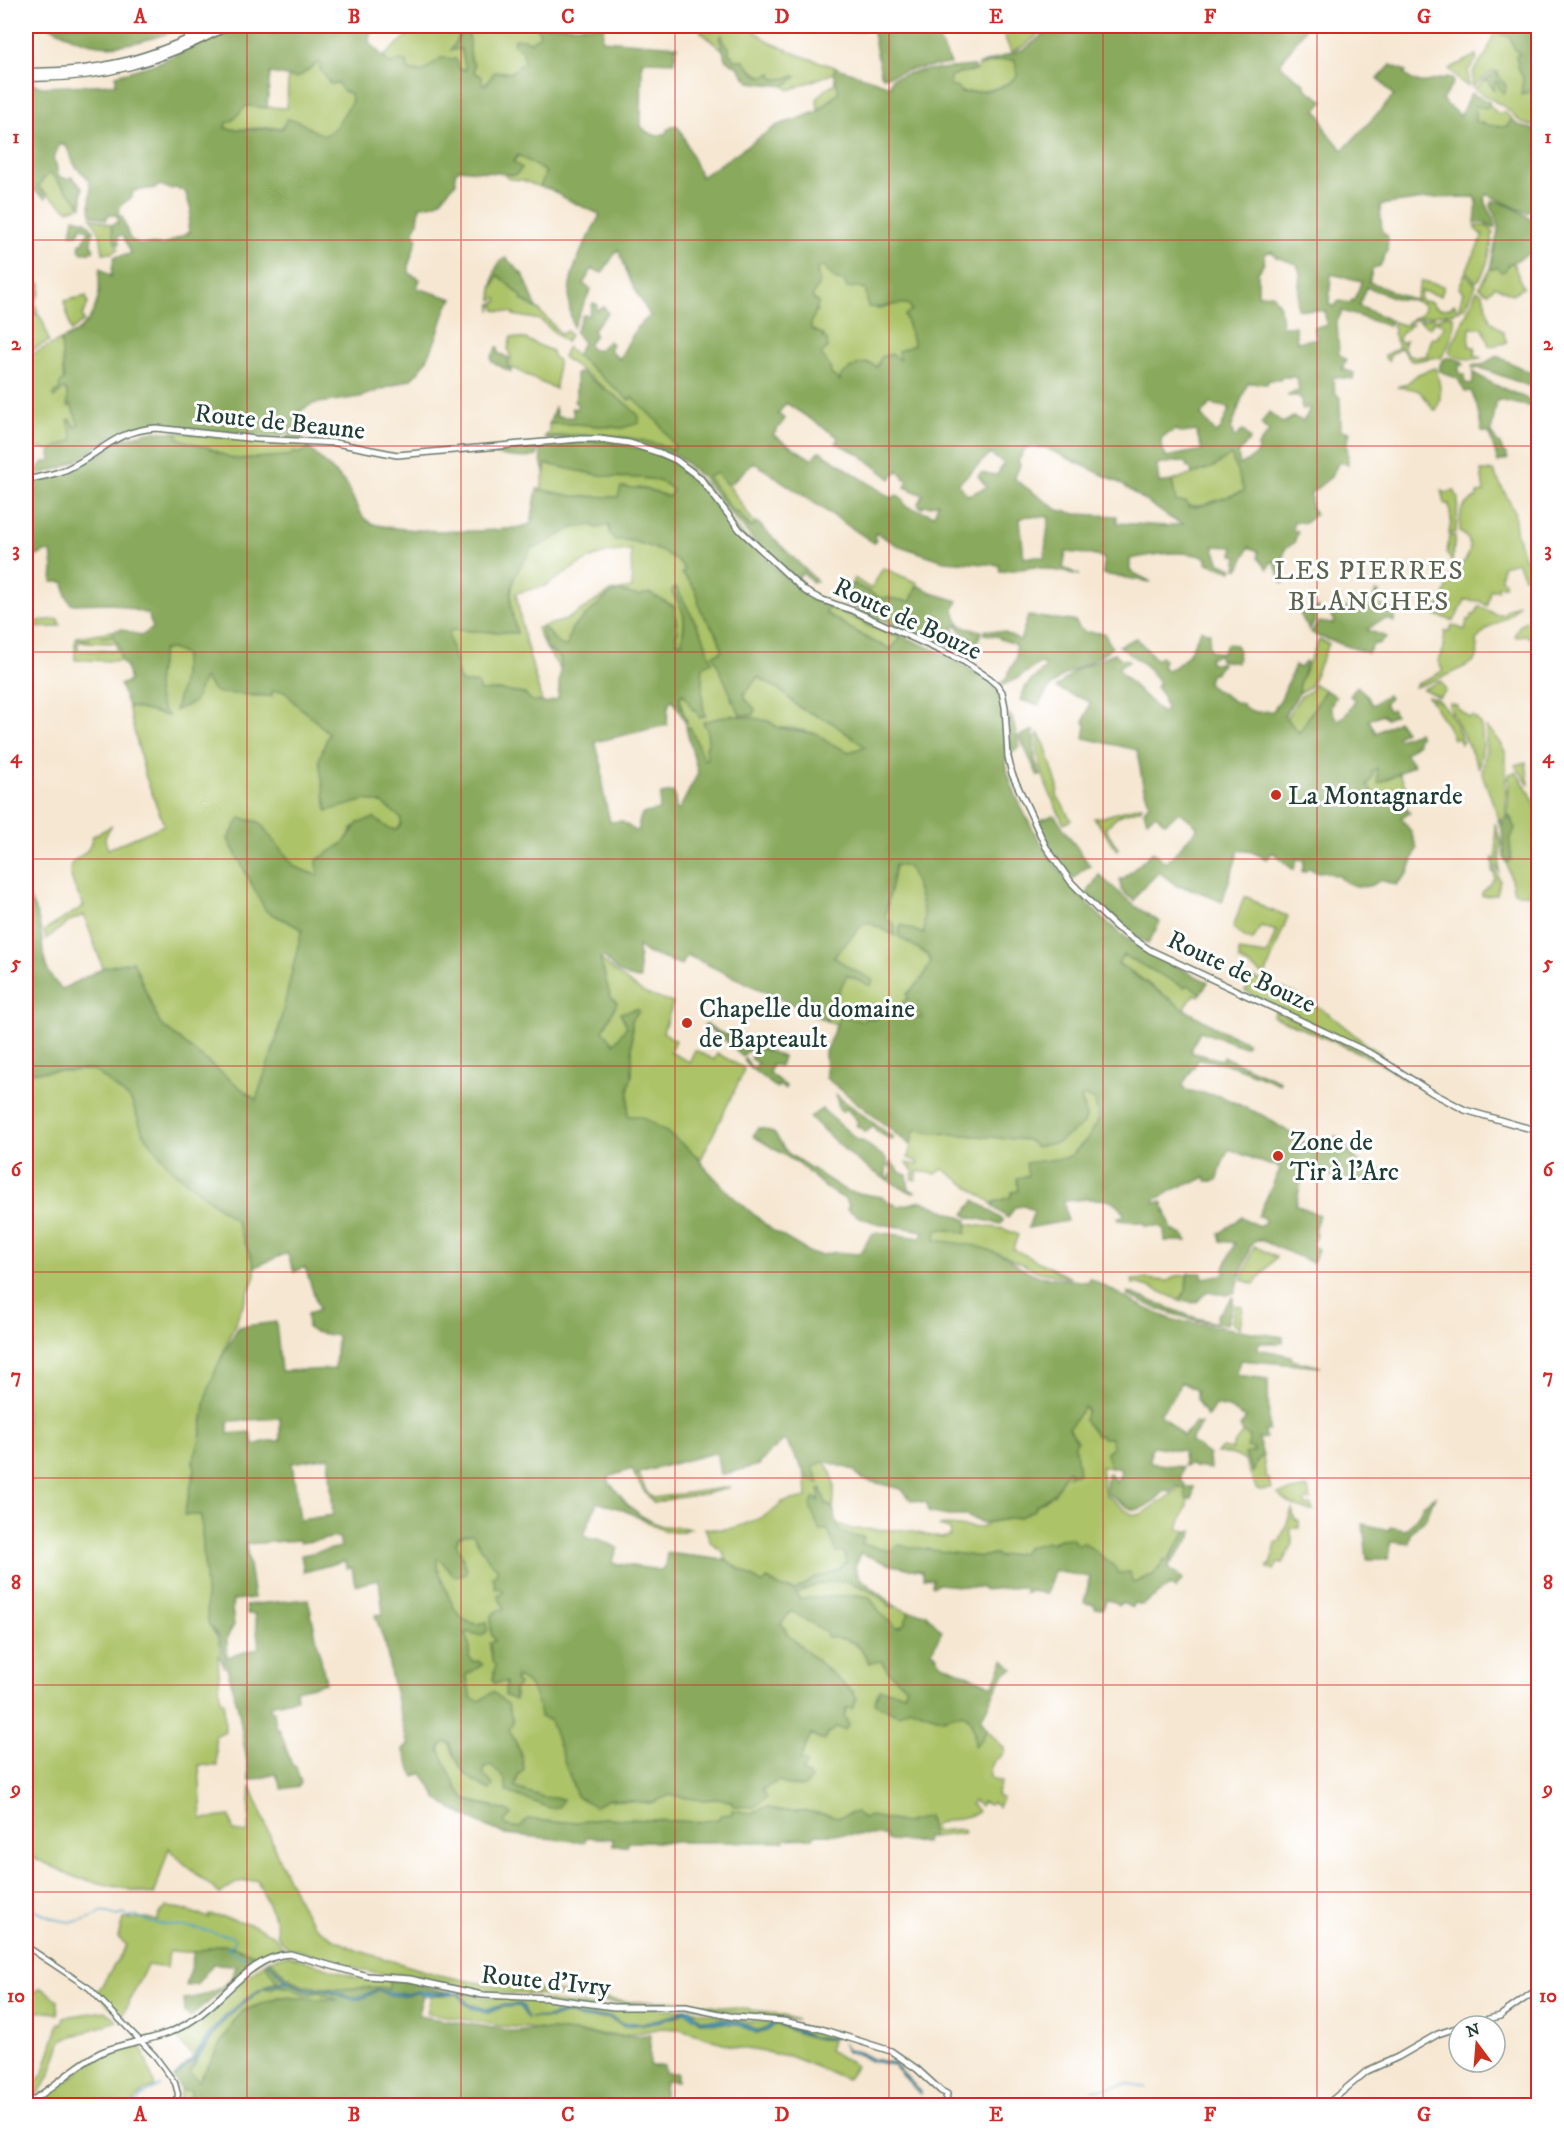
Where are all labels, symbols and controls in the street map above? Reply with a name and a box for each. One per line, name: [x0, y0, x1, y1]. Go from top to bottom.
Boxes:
text: A: [133, 5, 148, 30]
text: B: [348, 5, 360, 30]
text: C: [561, 5, 575, 30]
text: D: [775, 5, 790, 30]
text: E: [989, 5, 1003, 30]
text: F: [1204, 5, 1217, 30]
text: G: [1417, 5, 1431, 30]
text: 1: [12, 125, 20, 150]
text: 1: [1544, 125, 1552, 150]
text: 2: [11, 332, 22, 357]
text: 2: [1543, 332, 1554, 357]
street label: Route de Beaune: [193, 397, 367, 448]
text: 3: [12, 538, 20, 563]
text: 3: [1544, 538, 1552, 563]
district label: LES PIERRES BLANCHES: [1274, 554, 1464, 619]
street label: Route de Bouze: [828, 571, 987, 668]
text: 4: [10, 745, 23, 770]
text: 4: [1542, 745, 1555, 770]
place label: La Montagnarde: [1288, 780, 1463, 813]
marker: La Montagnarde: [1269, 788, 1283, 802]
street label: Route de Bouze: [1162, 924, 1321, 1021]
text: 5: [10, 951, 21, 976]
text: 5: [1542, 951, 1553, 976]
place label: Chapelle du domaine de Bapteault: [699, 993, 915, 1056]
marker: Chapelle du domaine de Bapteault: [680, 1016, 694, 1030]
place label: Zone de Tir à l'Arc: [1290, 1126, 1399, 1189]
marker: Zone de Tir à l'Arc: [1271, 1149, 1285, 1163]
text: 6: [11, 1158, 23, 1183]
text: 6: [1543, 1158, 1555, 1183]
text: 7: [11, 1364, 21, 1389]
text: 7: [1543, 1364, 1553, 1389]
text: 8: [11, 1571, 21, 1596]
text: 8: [1543, 1571, 1553, 1596]
text: 9: [9, 1777, 21, 1802]
text: 9: [1541, 1777, 1553, 1802]
street label: Route d'Ivry: [479, 1958, 613, 2005]
text: 10: [7, 1984, 25, 2009]
text: 10: [1539, 1984, 1557, 2009]
north arrow: [1447, 2014, 1507, 2074]
text: N: [1464, 2019, 1482, 2042]
text: A: [133, 2103, 148, 2128]
text: B: [348, 2103, 360, 2128]
text: C: [561, 2103, 575, 2128]
text: D: [775, 2103, 790, 2128]
text: E: [989, 2103, 1003, 2128]
text: F: [1204, 2103, 1217, 2128]
text: G: [1417, 2103, 1431, 2128]

